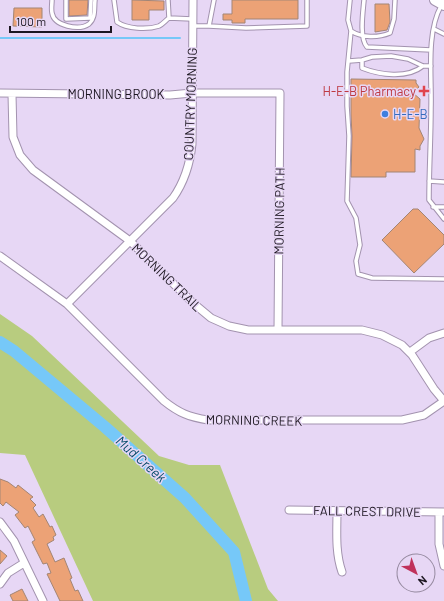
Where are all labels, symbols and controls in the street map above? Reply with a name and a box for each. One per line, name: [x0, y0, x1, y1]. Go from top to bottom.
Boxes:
scale bar: [10, 8, 111, 34]
text: 100 m: [16, 14, 46, 28]
street label: COUNTRY MORNING: [180, 47, 200, 161]
place label: H-E-B Pharmacy: [322, 83, 416, 99]
street label: MORNING BROOK: [67, 86, 165, 102]
marker: H-E-B Pharmacy: [419, 86, 429, 96]
place label: H-E-B: [393, 106, 428, 122]
marker: H-E-B: [380, 109, 390, 119]
street label: MORNING PATH: [270, 167, 288, 255]
street label: MORNING TRAIL: [129, 240, 205, 314]
street label: MORNING CREEK: [206, 411, 302, 429]
water label: Mud Creek: [113, 432, 170, 486]
street label: FALL CREST DRIVE: [313, 502, 421, 520]
north arrow: [396, 553, 436, 593]
text: N: [416, 574, 430, 588]

